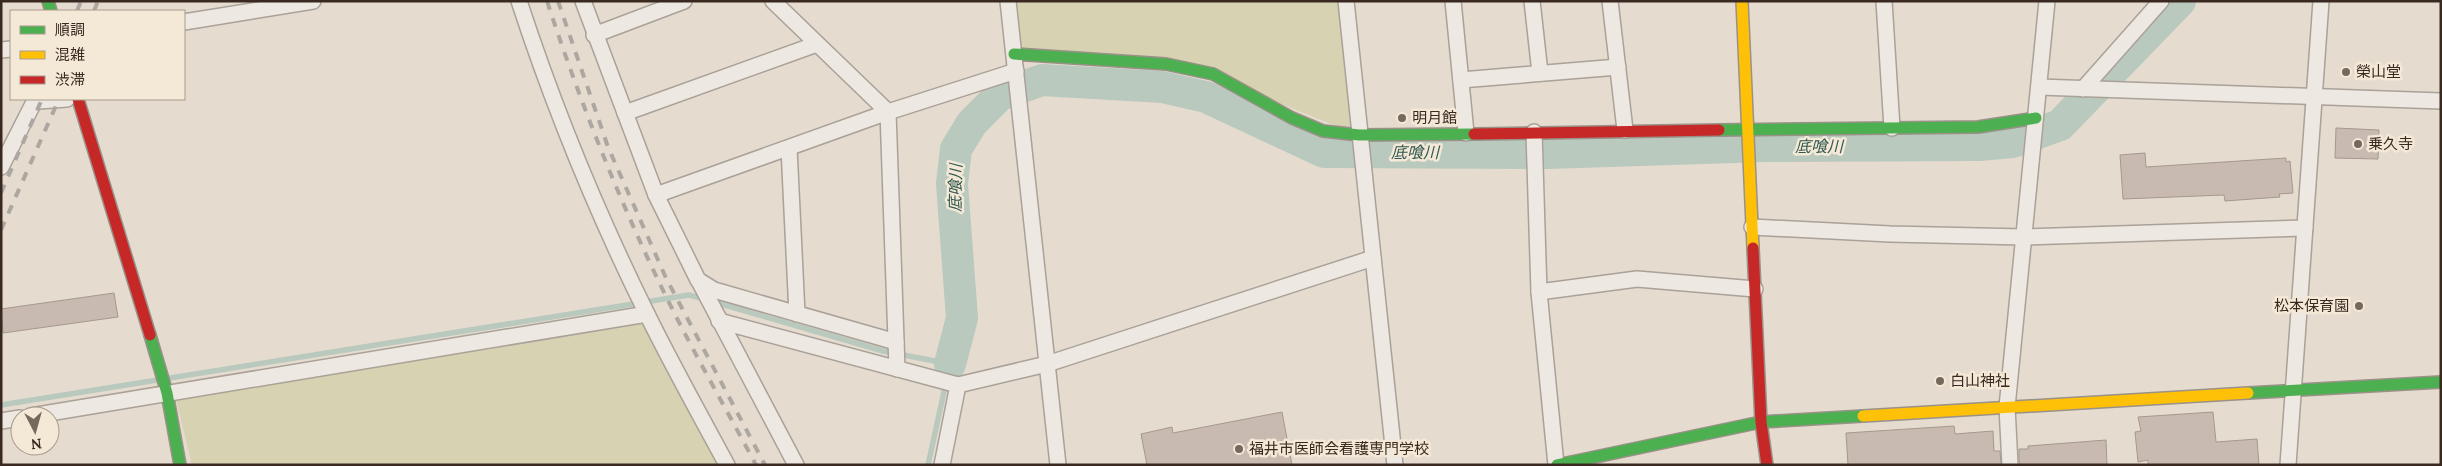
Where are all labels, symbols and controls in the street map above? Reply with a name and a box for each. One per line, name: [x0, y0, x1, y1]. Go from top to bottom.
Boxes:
legend: [10, 10, 185, 100]
text: 順調: [55, 20, 85, 39]
text: 混雑: [55, 45, 85, 64]
place label: 榮山堂: [2356, 62, 2401, 81]
marker: 榮山堂: [2340, 66, 2352, 78]
text: 渋滞: [55, 70, 85, 89]
place label: 明月館: [1412, 108, 1457, 127]
marker: 明月館: [1396, 112, 1408, 124]
place label: 乗久寺: [2368, 134, 2413, 153]
water label: 底喰川: [1795, 136, 1845, 156]
marker: 乗久寺: [2352, 138, 2364, 150]
water label: 底喰川: [1391, 142, 1441, 162]
water label: 底喰川: [945, 162, 965, 212]
place label: 松本保育園: [2274, 296, 2349, 315]
marker: 松本保育園: [2353, 300, 2365, 312]
place label: 白山神社: [1950, 371, 2010, 390]
marker: 白山神社: [1934, 375, 1946, 387]
north arrow: [10, 406, 60, 456]
text: N: [30, 434, 43, 453]
place label: 福井市医師会看護専門学校: [1249, 439, 1429, 458]
marker: 福井市医師会看護専門学校: [1233, 443, 1245, 455]

